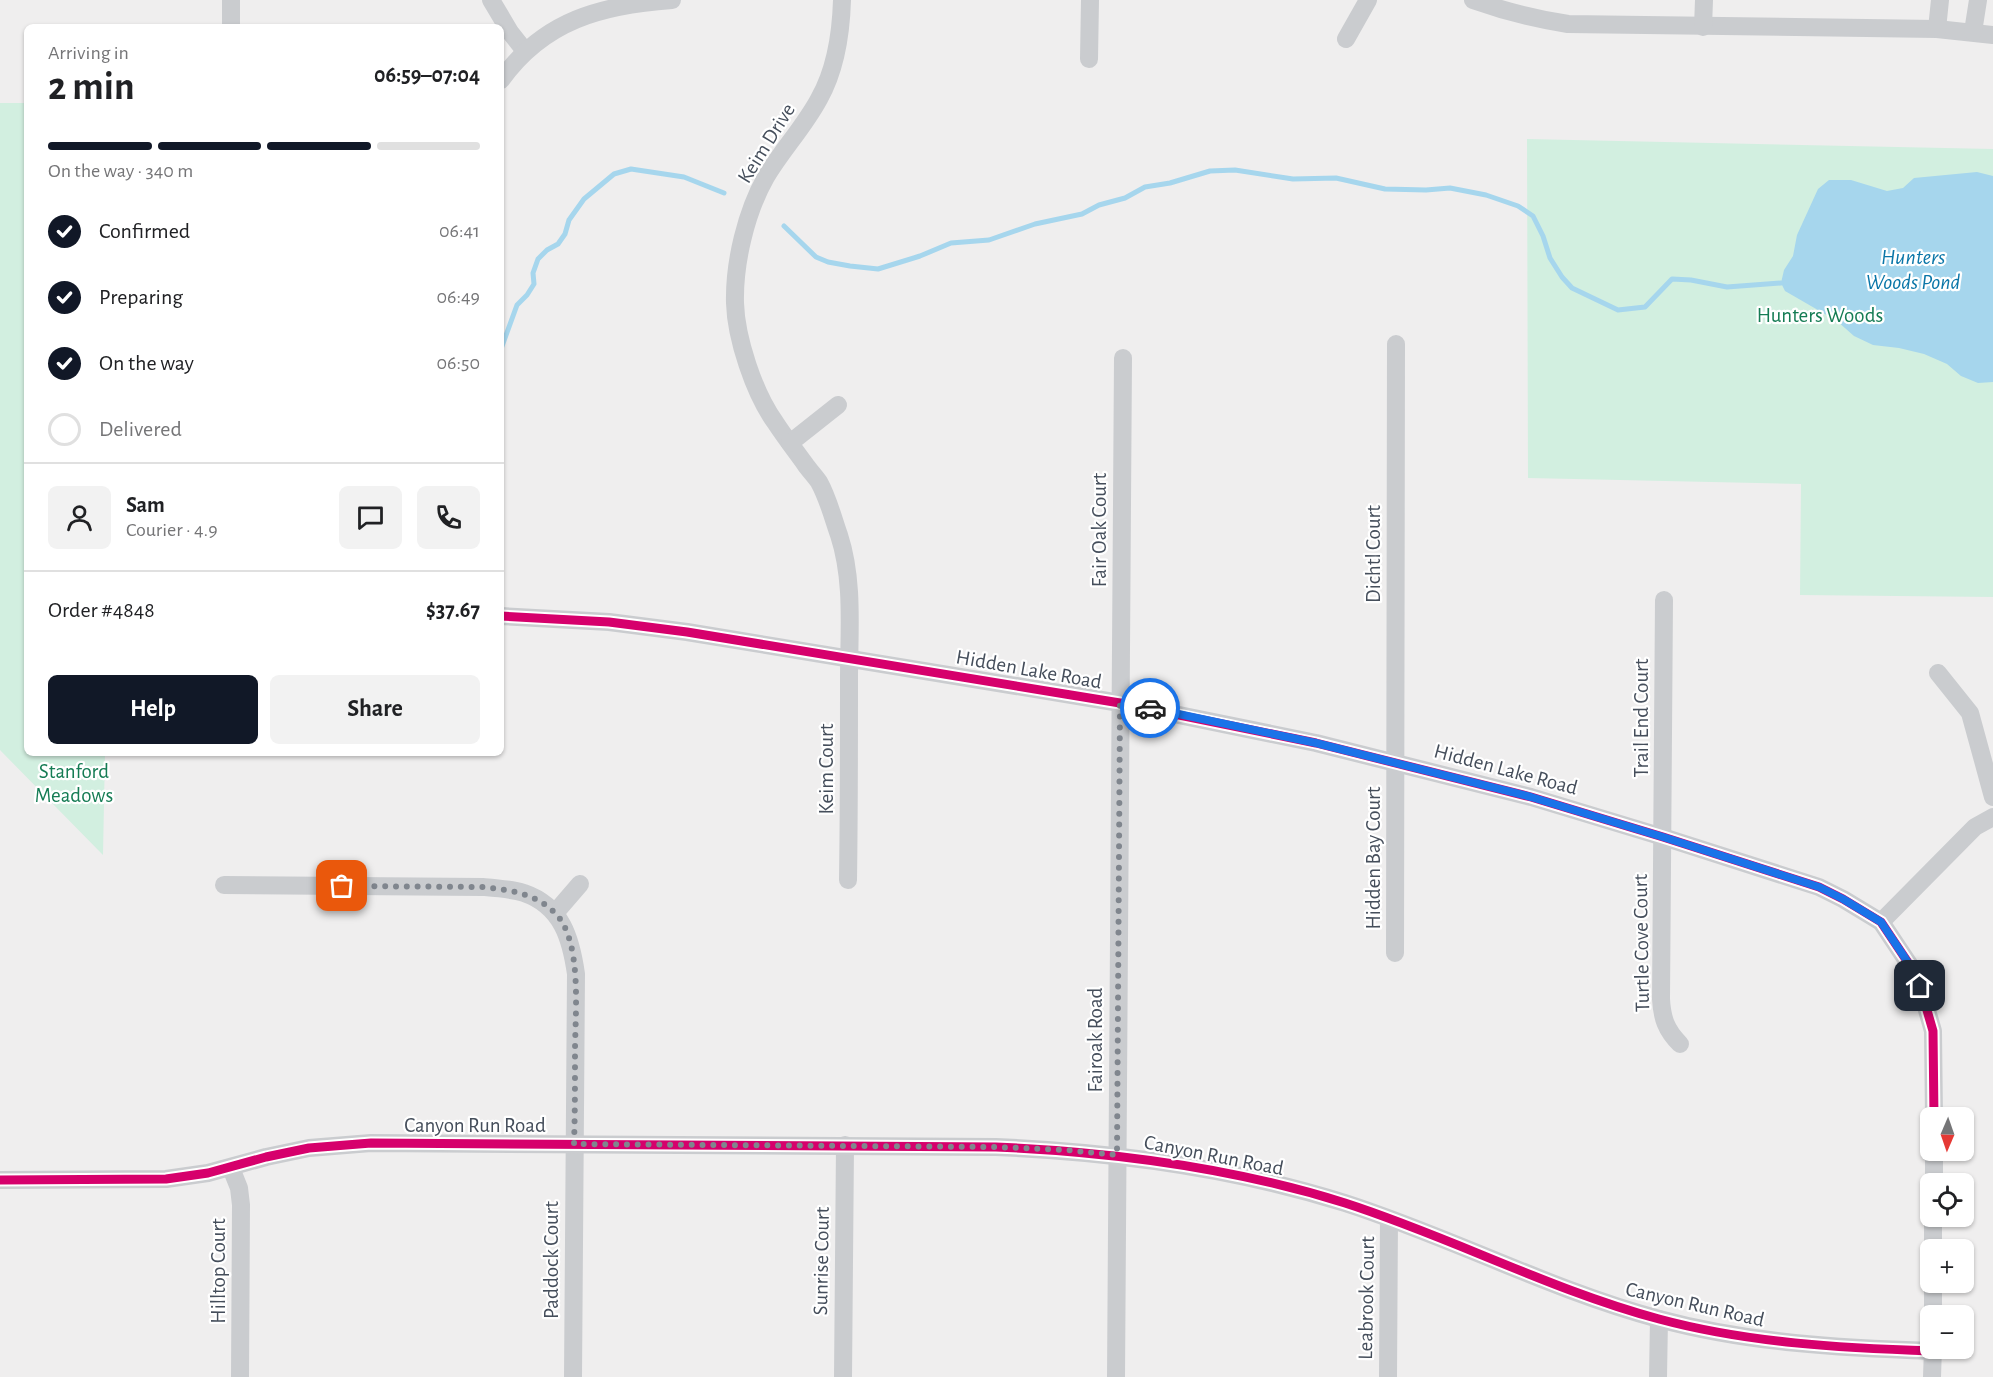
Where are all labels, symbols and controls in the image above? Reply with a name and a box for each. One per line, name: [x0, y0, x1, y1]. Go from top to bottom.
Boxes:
text: Arriving in: [48, 43, 129, 63]
text: 06:59–07:04: [374, 64, 480, 86]
text: 2 min: [48, 68, 135, 107]
street label: Keim Drive: [734, 100, 799, 187]
text: On the way · 340 m: [48, 161, 193, 181]
icon: check: [48, 215, 81, 248]
text: Confirmed: [99, 220, 190, 242]
text: 06:41: [439, 221, 480, 241]
water label: Hunters Woods Pond: [1866, 246, 1961, 293]
icon: check: [48, 281, 81, 314]
text: Preparing: [99, 286, 183, 308]
text: 06:49: [436, 287, 480, 307]
park label: Hunters Woods: [1757, 305, 1883, 326]
icon: check: [48, 347, 81, 380]
text: On the way: [99, 352, 194, 374]
text: 06:50: [437, 353, 480, 373]
text: Delivered: [99, 418, 182, 440]
street label: Fair Oak Court: [1089, 473, 1110, 587]
button: person: [48, 486, 111, 549]
button: chat: [339, 486, 402, 549]
button: phone: [417, 486, 480, 549]
text: Sam: [126, 494, 165, 516]
street label: Dichtl Court: [1363, 505, 1384, 603]
text: Courier · 4.9: [126, 520, 218, 540]
text: Order #4848: [48, 599, 155, 621]
text: $37.67: [426, 599, 480, 621]
street label: Hidden Lake Road: [954, 646, 1104, 693]
street label: Trail End Court: [1631, 658, 1652, 777]
button: Help: [48, 675, 258, 744]
button: Share: [270, 675, 480, 744]
courier: [1120, 678, 1180, 738]
icon: car: [1134, 692, 1167, 725]
street label: Keim Court: [816, 723, 837, 814]
street label: Hidden Lake Road: [1432, 740, 1580, 799]
park label: Stanford Meadows: [35, 761, 113, 806]
street label: Hidden Bay Court: [1363, 786, 1384, 930]
pin: [316, 860, 367, 911]
icon: bag: [325, 869, 358, 902]
street label: Turtle Cove Court: [1630, 873, 1653, 1012]
pin: [1894, 960, 1945, 1011]
icon: home: [1903, 969, 1936, 1002]
street label: Fairoak Road: [1085, 987, 1106, 1092]
north arrow: [1920, 1107, 1974, 1161]
map controls: [1920, 1107, 1974, 1359]
street label: Canyon Run Road: [404, 1115, 546, 1136]
street label: Canyon Run Road: [1142, 1132, 1286, 1179]
button: locate: [1920, 1173, 1974, 1227]
street label: Paddock Court: [541, 1201, 562, 1319]
street label: Sunrise Court: [810, 1206, 833, 1315]
street label: Hilltop Court: [208, 1218, 229, 1324]
street label: Leabrook Court: [1355, 1236, 1378, 1360]
button: +: [1920, 1239, 1974, 1293]
street label: Canyon Run Road: [1623, 1278, 1766, 1331]
button: −: [1920, 1305, 1974, 1359]

